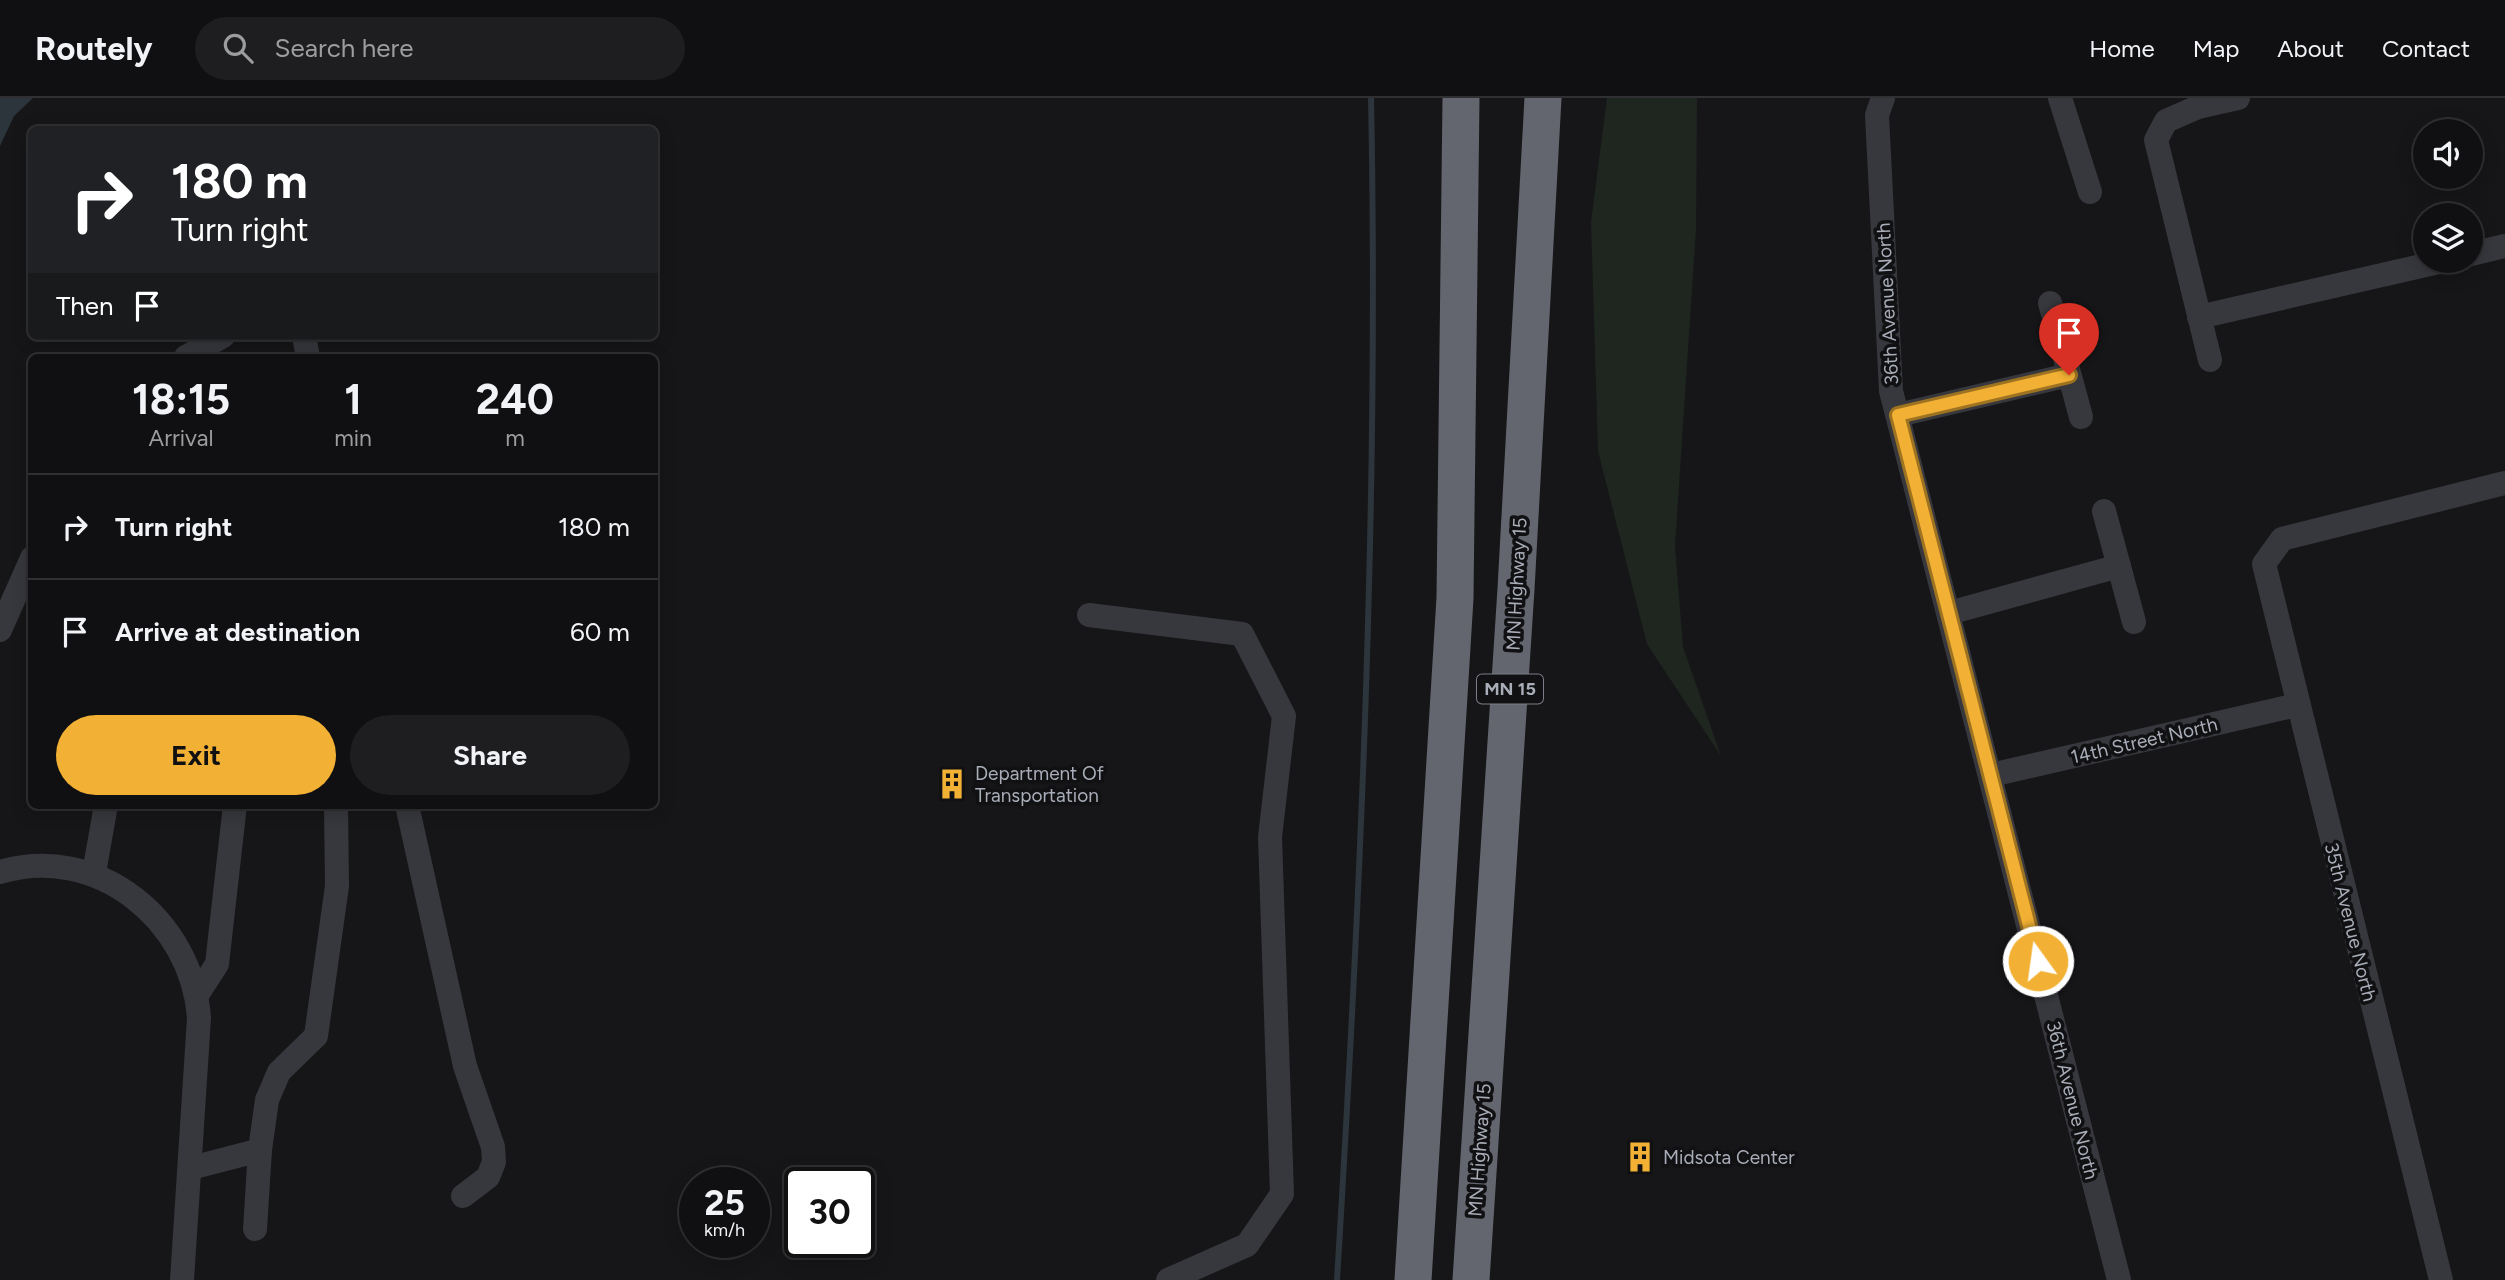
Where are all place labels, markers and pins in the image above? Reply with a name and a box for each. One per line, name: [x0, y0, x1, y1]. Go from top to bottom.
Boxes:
pin: [2039, 303, 2099, 375]
place label: Department Of Transportation: [975, 762, 1104, 807]
building icon: Department Of Transportation: [935, 767, 969, 801]
building icon: Midsota Center: [1623, 1140, 1657, 1174]
place label: Midsota Center: [1663, 1146, 1795, 1169]

